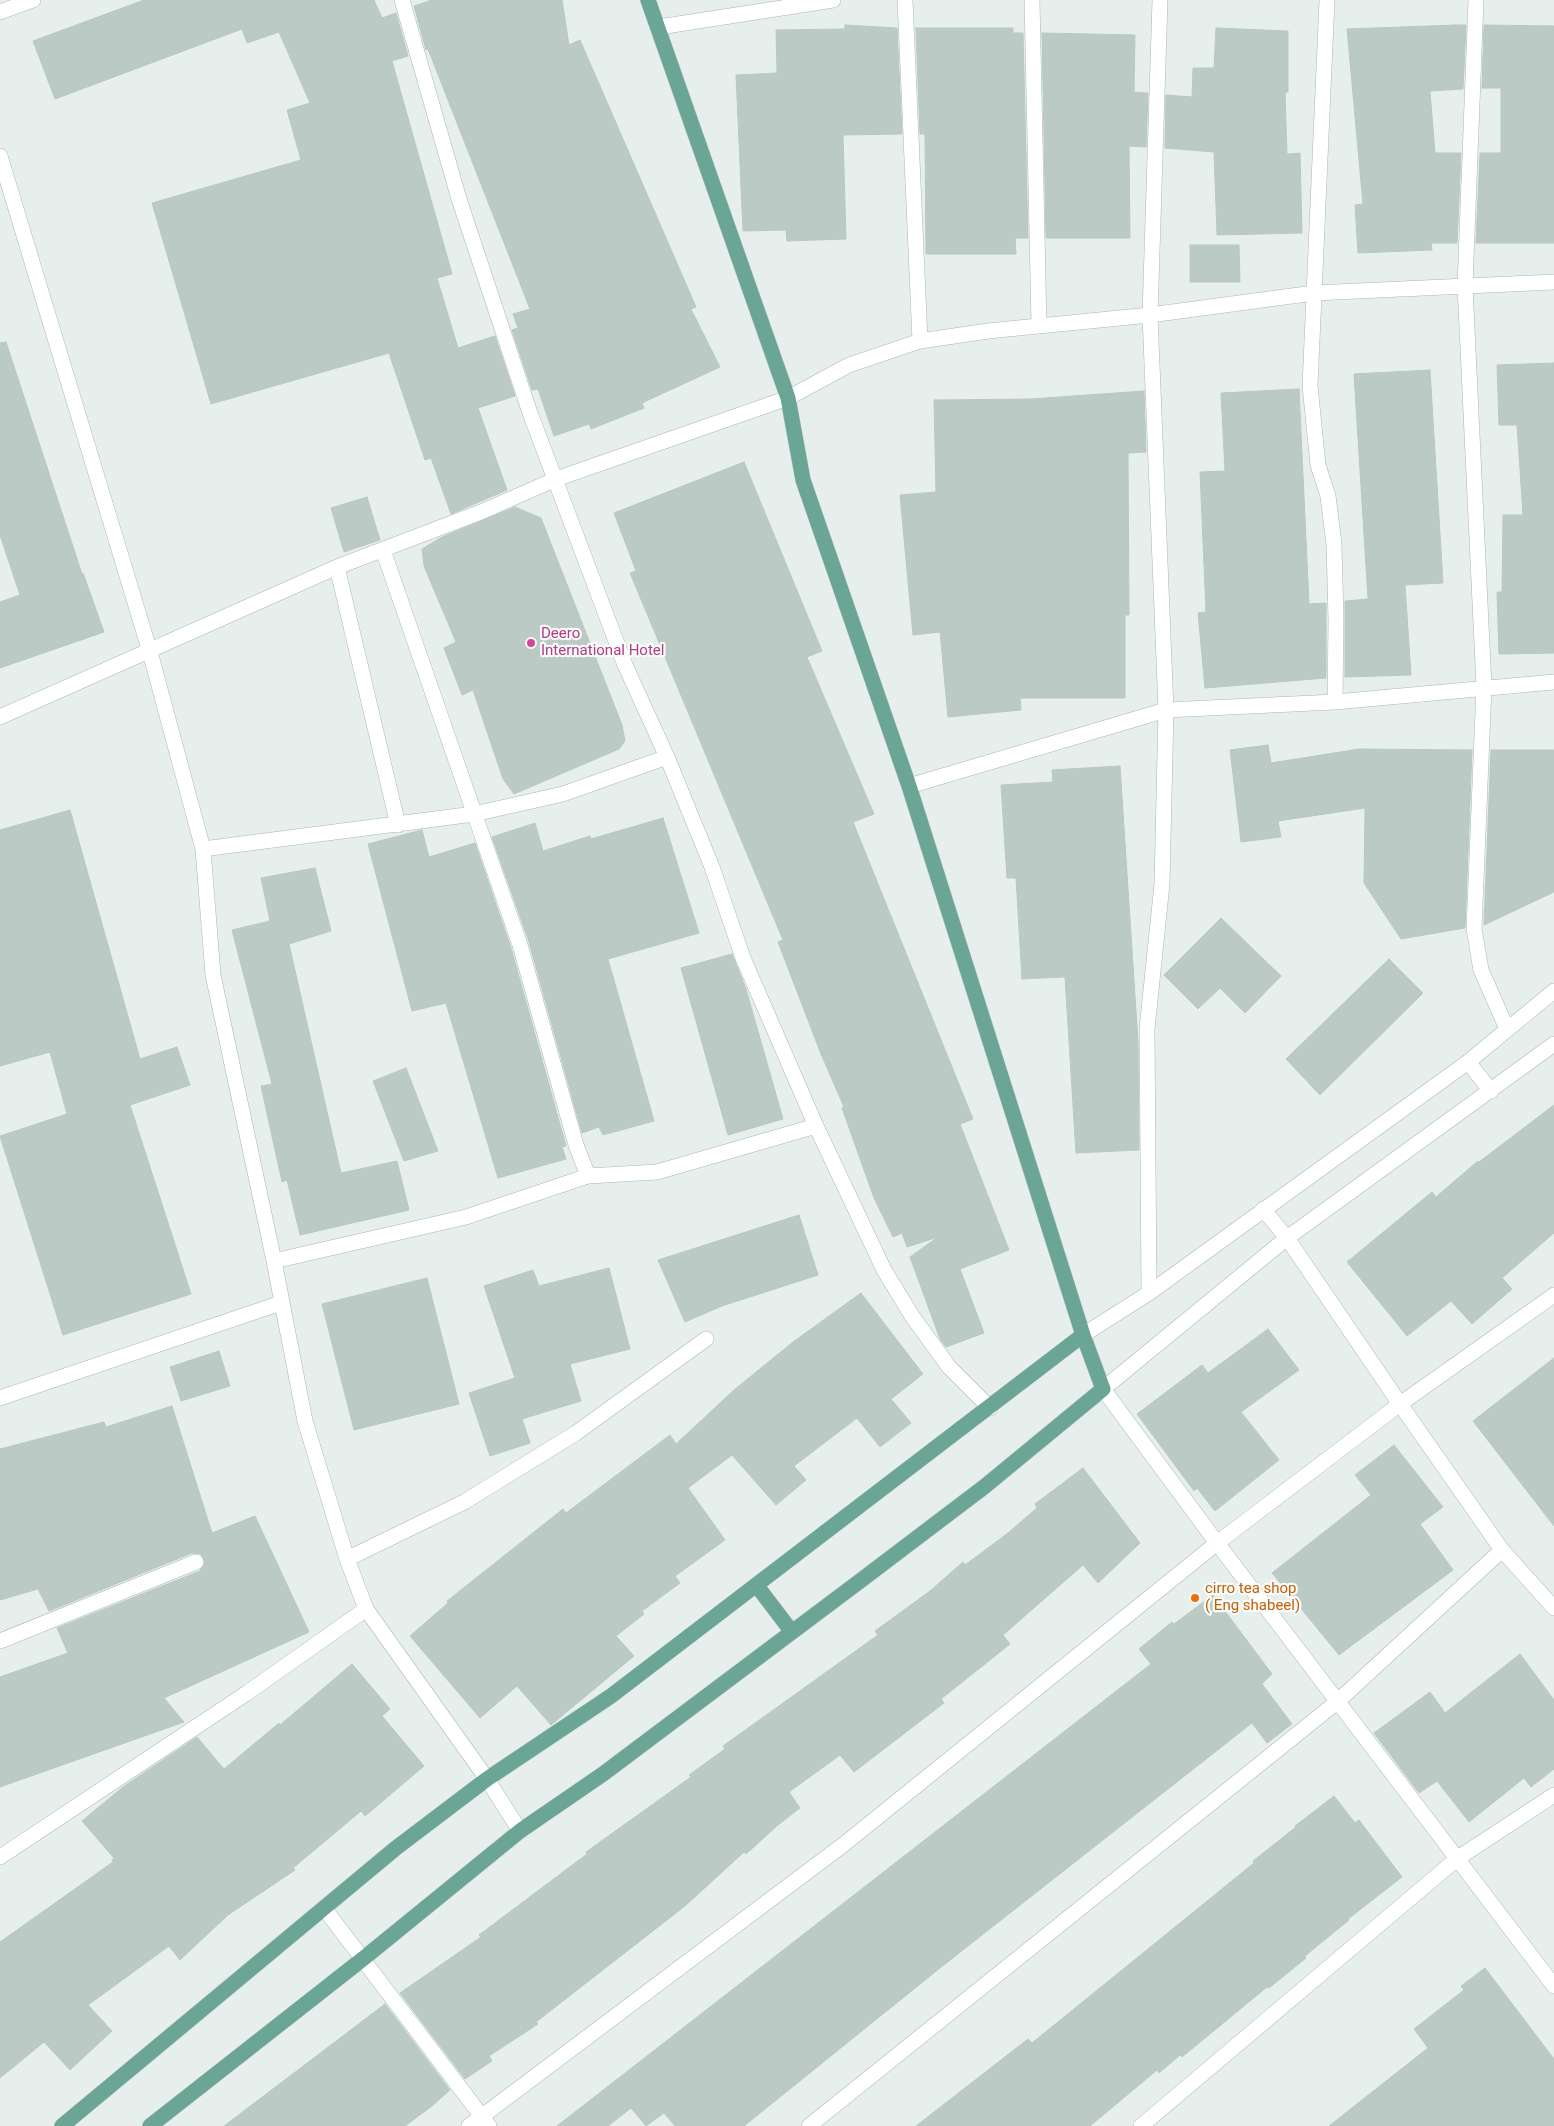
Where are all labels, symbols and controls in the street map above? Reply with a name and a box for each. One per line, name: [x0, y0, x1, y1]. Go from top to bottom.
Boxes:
place label: Deero International Hotel: [541, 625, 664, 660]
marker: Deero International Hotel: [525, 637, 537, 649]
place label: cirro tea shop ( Eng shabeel): [1205, 1580, 1300, 1615]
marker: cirro tea shop ( Eng shabeel): [1189, 1592, 1201, 1604]

